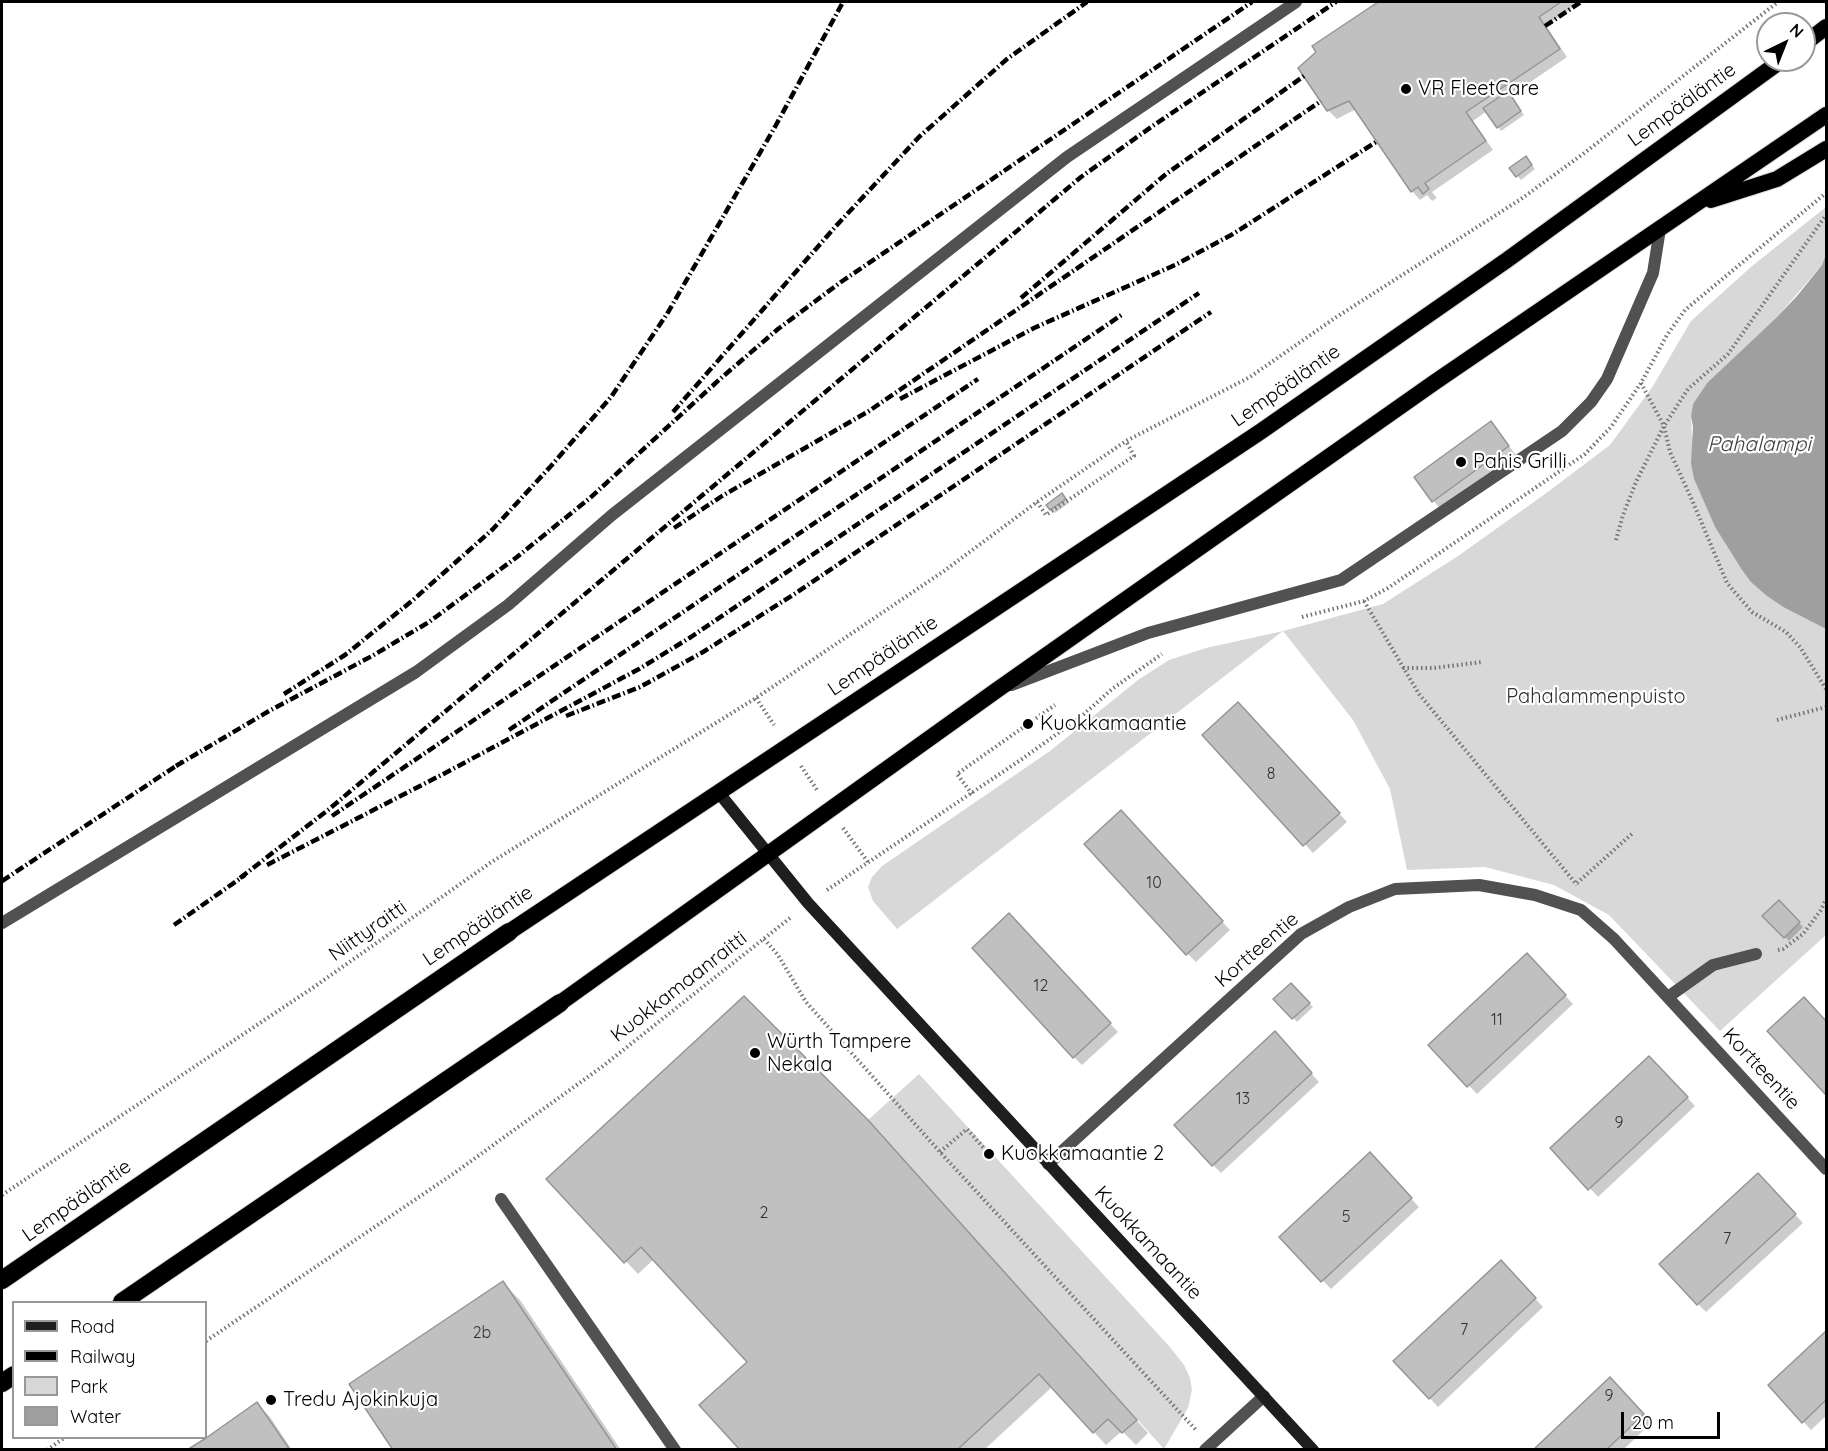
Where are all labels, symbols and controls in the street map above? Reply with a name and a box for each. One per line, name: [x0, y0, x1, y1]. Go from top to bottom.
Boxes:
north arrow: [1756, 12, 1816, 72]
text: N: [1786, 19, 1808, 42]
street label: Lempääläntie: [1623, 58, 1741, 152]
place label: VR FleetCare: [1418, 77, 1539, 101]
marker: VR FleetCare: [1399, 82, 1413, 96]
street label: Lempääläntie: [1227, 340, 1345, 432]
water label: Pahalampi: [1707, 432, 1811, 458]
place label: Pahis Grilli: [1473, 450, 1567, 474]
marker: Pahis Grilli: [1454, 455, 1468, 469]
street label: Lempääläntie: [823, 610, 943, 702]
park label: Pahalammenpuisto: [1506, 685, 1686, 709]
place label: Kuokkamaantie: [1040, 712, 1187, 736]
marker: Kuokkamaantie: [1021, 717, 1035, 731]
house number: 8: [1267, 764, 1275, 784]
house number: 10: [1146, 873, 1162, 893]
street label: Lempääläntie: [418, 880, 538, 972]
street label: Niittyraitti: [324, 895, 412, 967]
street label: Kortteentie: [1210, 907, 1304, 993]
street label: Kuokkamaanraitti: [606, 926, 752, 1048]
house number: 12: [1034, 976, 1048, 996]
house number: 11: [1491, 1010, 1503, 1030]
street label: Kortteentie: [1717, 1023, 1805, 1115]
place label: Würth Tampere Nekala: [767, 1030, 911, 1077]
marker: Würth Tampere Nekala: [748, 1046, 762, 1060]
house number: 13: [1236, 1089, 1250, 1109]
house number: 9: [1615, 1113, 1623, 1133]
place label: Kuokkamaantie 2: [1001, 1142, 1164, 1166]
marker: Kuokkamaantie 2: [982, 1147, 996, 1161]
street label: Lempääläntie: [18, 1155, 136, 1247]
street label: Kuokkamaantie: [1089, 1181, 1207, 1305]
house number: 2: [760, 1203, 768, 1223]
house number: 5: [1342, 1207, 1350, 1227]
house number: 7: [1723, 1229, 1731, 1249]
legend: [12, 1301, 207, 1439]
text: Road: [70, 1315, 115, 1338]
house number: 7: [1460, 1320, 1468, 1340]
house number: 2b: [473, 1323, 491, 1343]
text: Railway: [70, 1345, 136, 1368]
text: Park: [70, 1375, 108, 1398]
house number: 9: [1605, 1386, 1613, 1406]
place label: Tredu Ajokinkuja: [283, 1388, 438, 1412]
marker: Tredu Ajokinkuja: [264, 1393, 278, 1407]
scale bar: [1624, 1400, 1723, 1438]
text: Water: [70, 1405, 121, 1428]
text: 20 m: [1632, 1411, 1674, 1434]

